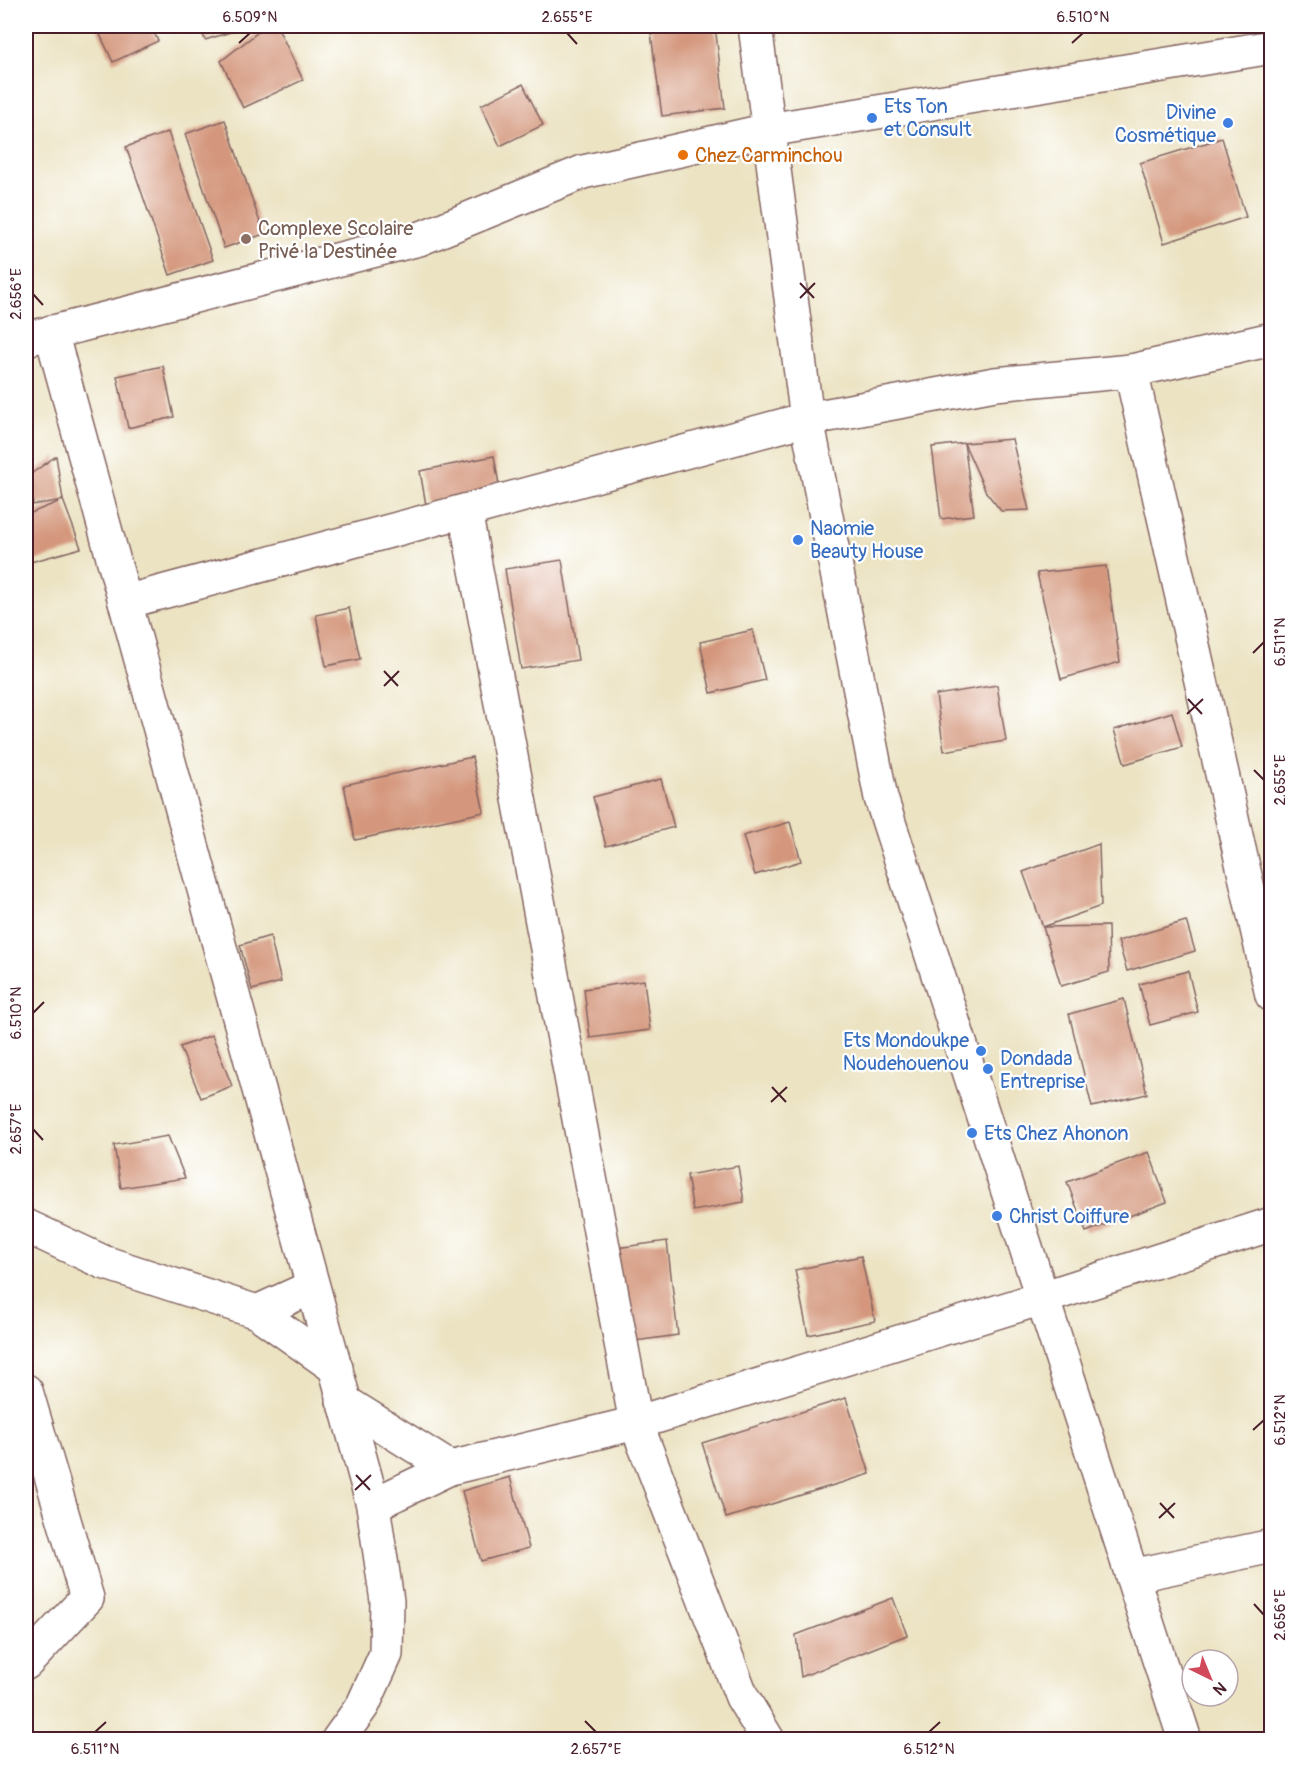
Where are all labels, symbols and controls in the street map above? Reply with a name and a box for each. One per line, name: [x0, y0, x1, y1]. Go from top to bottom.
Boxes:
text: 6.509°N: [223, 8, 277, 27]
text: 2.655°E: [541, 8, 593, 27]
text: 6.510°N: [1057, 8, 1109, 27]
place label: Ets Ton et Consult: [884, 94, 972, 142]
place label: Divine Cosmétique: [1115, 100, 1216, 148]
marker: Ets Ton et Consult: [865, 111, 879, 125]
marker: Divine Cosmétique: [1221, 116, 1235, 130]
place label: Chez Carminchou: [695, 143, 843, 168]
marker: Chez Carminchou: [676, 148, 690, 162]
place label: Complexe Scolaire Privé la Destinée: [258, 216, 413, 264]
marker: Complexe Scolaire Privé la Destinée: [239, 232, 253, 246]
text: 2.656°E: [7, 268, 26, 320]
place label: Naomie Beauty House: [810, 516, 923, 564]
marker: Naomie Beauty House: [791, 533, 805, 547]
text: 6.511°N: [1271, 618, 1290, 666]
text: 2.655°E: [1271, 754, 1290, 806]
text: 6.510°N: [7, 987, 26, 1039]
place label: Ets Mondoukpe Noudehouenou: [843, 1028, 969, 1076]
marker: Ets Mondoukpe Noudehouenou: [974, 1044, 988, 1058]
place label: Dondada Entreprise: [1000, 1046, 1085, 1094]
marker: Dondada Entreprise: [981, 1062, 995, 1076]
text: 2.657°E: [7, 1103, 26, 1154]
place label: Ets Chez Ahonon: [984, 1121, 1129, 1146]
marker: Ets Chez Ahonon: [965, 1126, 979, 1140]
place label: Christ Coiffure: [1009, 1204, 1129, 1229]
marker: Christ Coiffure: [990, 1209, 1004, 1223]
text: 6.512°N: [1271, 1394, 1290, 1446]
text: 2.656°E: [1271, 1589, 1290, 1641]
north arrow: [1180, 1648, 1240, 1708]
text: N: [1209, 1677, 1230, 1699]
text: 6.511°N: [71, 1740, 119, 1759]
text: 2.657°E: [571, 1740, 622, 1759]
text: 6.512°N: [903, 1740, 955, 1759]

